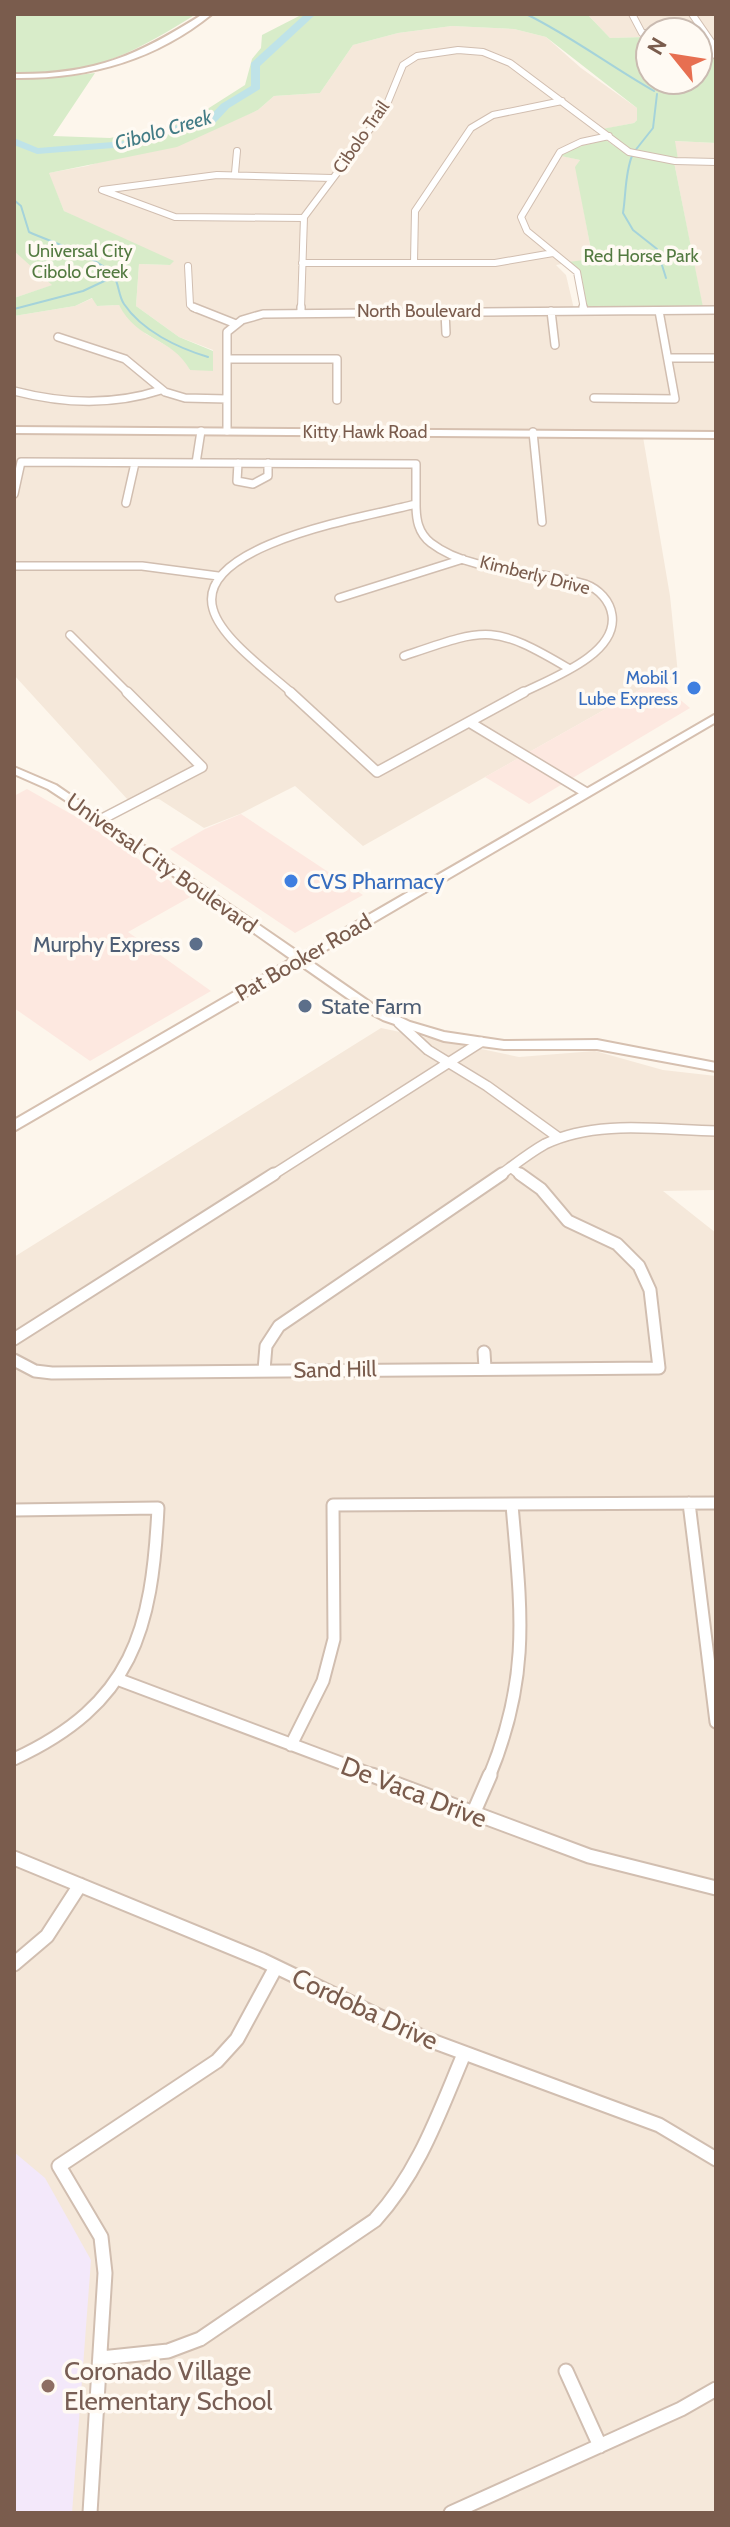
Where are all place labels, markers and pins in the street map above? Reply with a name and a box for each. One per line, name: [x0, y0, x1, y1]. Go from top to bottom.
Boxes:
place label: Mobil 1 Lube Express: [578, 667, 678, 710]
marker: Mobil 1 Lube Express: [685, 679, 703, 697]
place label: CVS Pharmacy: [307, 868, 445, 895]
marker: CVS Pharmacy: [282, 872, 300, 890]
place label: Murphy Express: [33, 931, 180, 958]
marker: Murphy Express: [187, 935, 205, 953]
place label: State Farm: [321, 993, 422, 1020]
marker: State Farm: [296, 997, 314, 1015]
place label: Coronado Village Elementary School: [64, 2355, 272, 2417]
marker: Coronado Village Elementary School: [39, 2377, 57, 2395]

